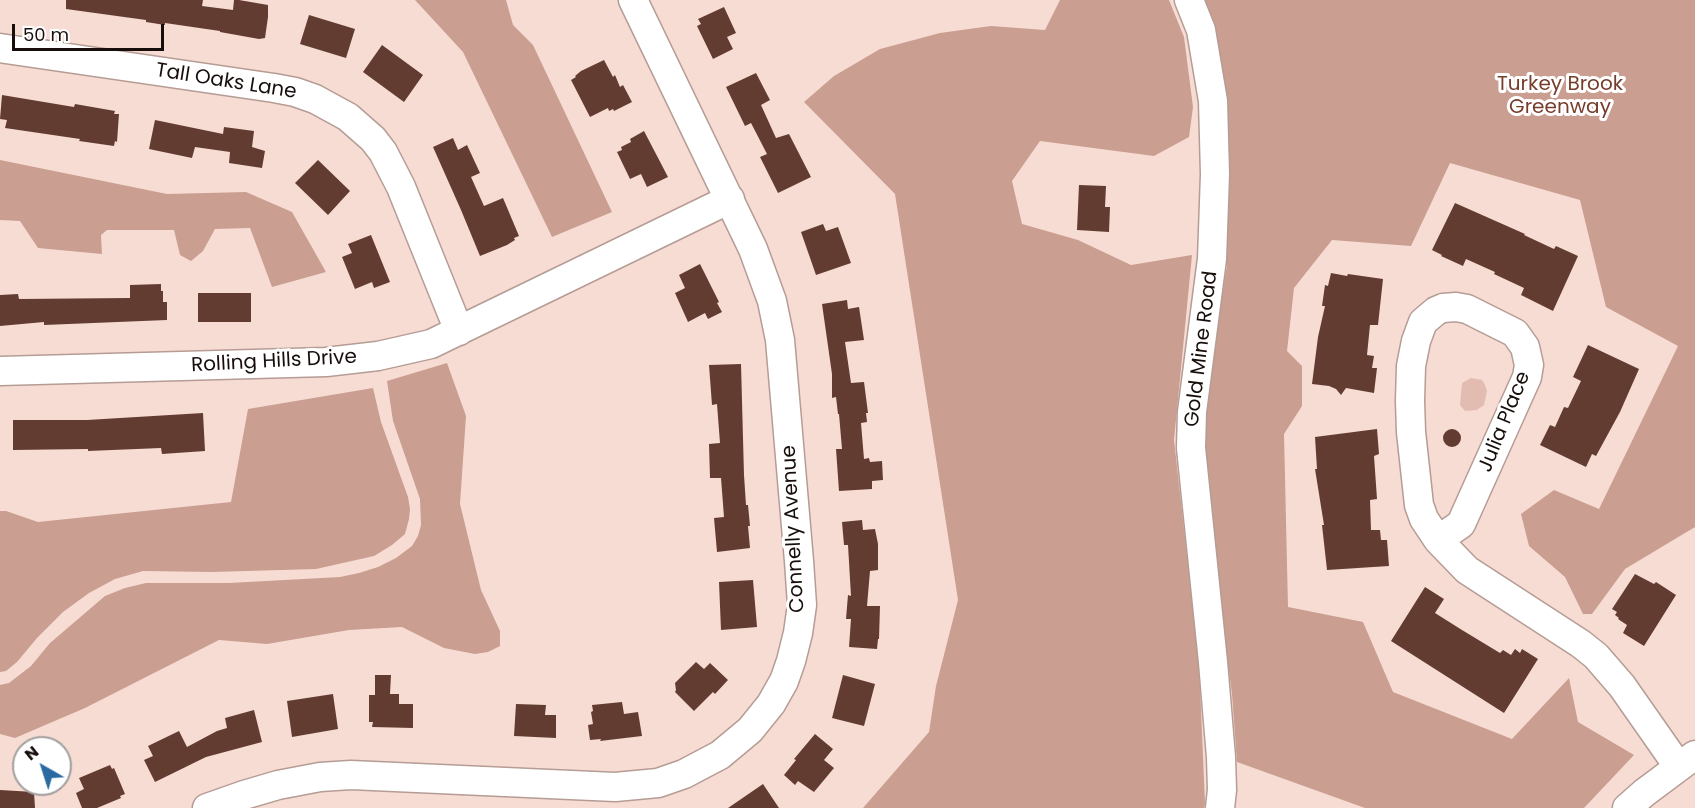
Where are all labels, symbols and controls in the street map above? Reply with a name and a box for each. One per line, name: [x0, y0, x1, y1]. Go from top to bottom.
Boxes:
scale bar: [15, 12, 166, 50]
text: 50 m: [23, 22, 69, 47]
street label: Tall Oaks Lane: [154, 59, 298, 105]
park label: Turkey Brook Greenway: [1497, 73, 1623, 120]
street label: Gold Mine Road: [1181, 270, 1223, 428]
street label: Rolling Hills Drive: [191, 346, 357, 378]
street label: Julia Place: [1474, 368, 1536, 476]
street label: Connelly Avenue: [778, 445, 810, 613]
north arrow: [12, 736, 72, 796]
text: N: [20, 740, 44, 766]

